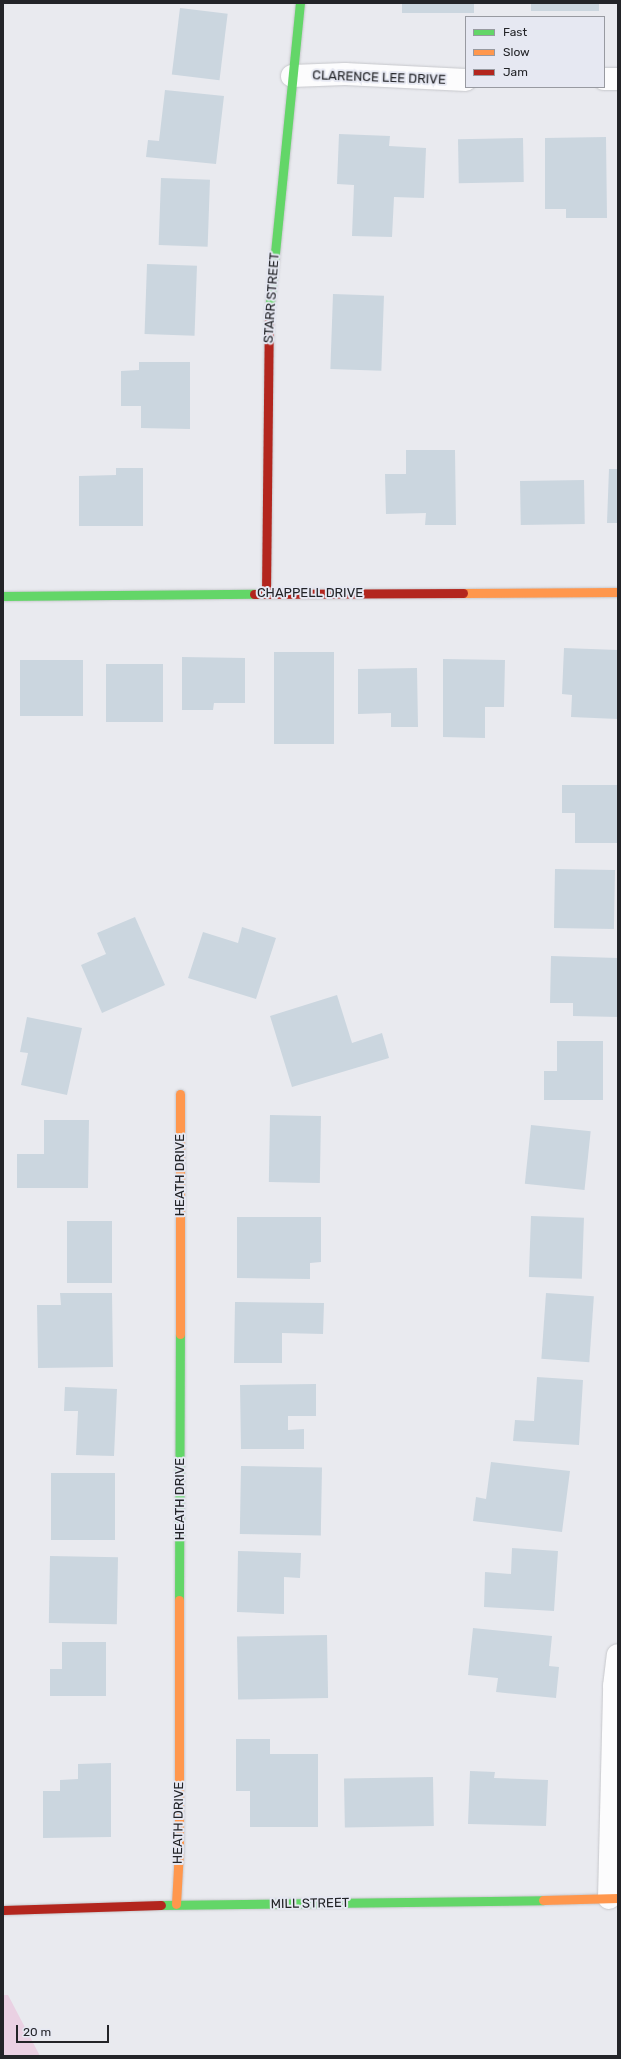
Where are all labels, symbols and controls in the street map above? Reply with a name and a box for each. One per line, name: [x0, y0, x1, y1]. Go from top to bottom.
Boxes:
legend: [465, 16, 605, 88]
text: Fast: [503, 25, 527, 39]
text: Slow: [503, 45, 530, 59]
text: Jam: [503, 65, 528, 79]
street label: CLARENCE LEE DRIVE: [312, 68, 446, 88]
street label: STARR STREET: [261, 252, 283, 344]
street label: CHAPPELL DRIVE: [257, 585, 363, 601]
street label: HEATH DRIVE: [172, 1134, 188, 1216]
street label: HEATH DRIVE: [172, 1458, 188, 1540]
street label: HEATH DRIVE: [170, 1782, 188, 1864]
street label: MILL STREET: [270, 1896, 350, 1912]
scale bar: [18, 2017, 111, 2043]
text: 20 m: [23, 2025, 51, 2039]

